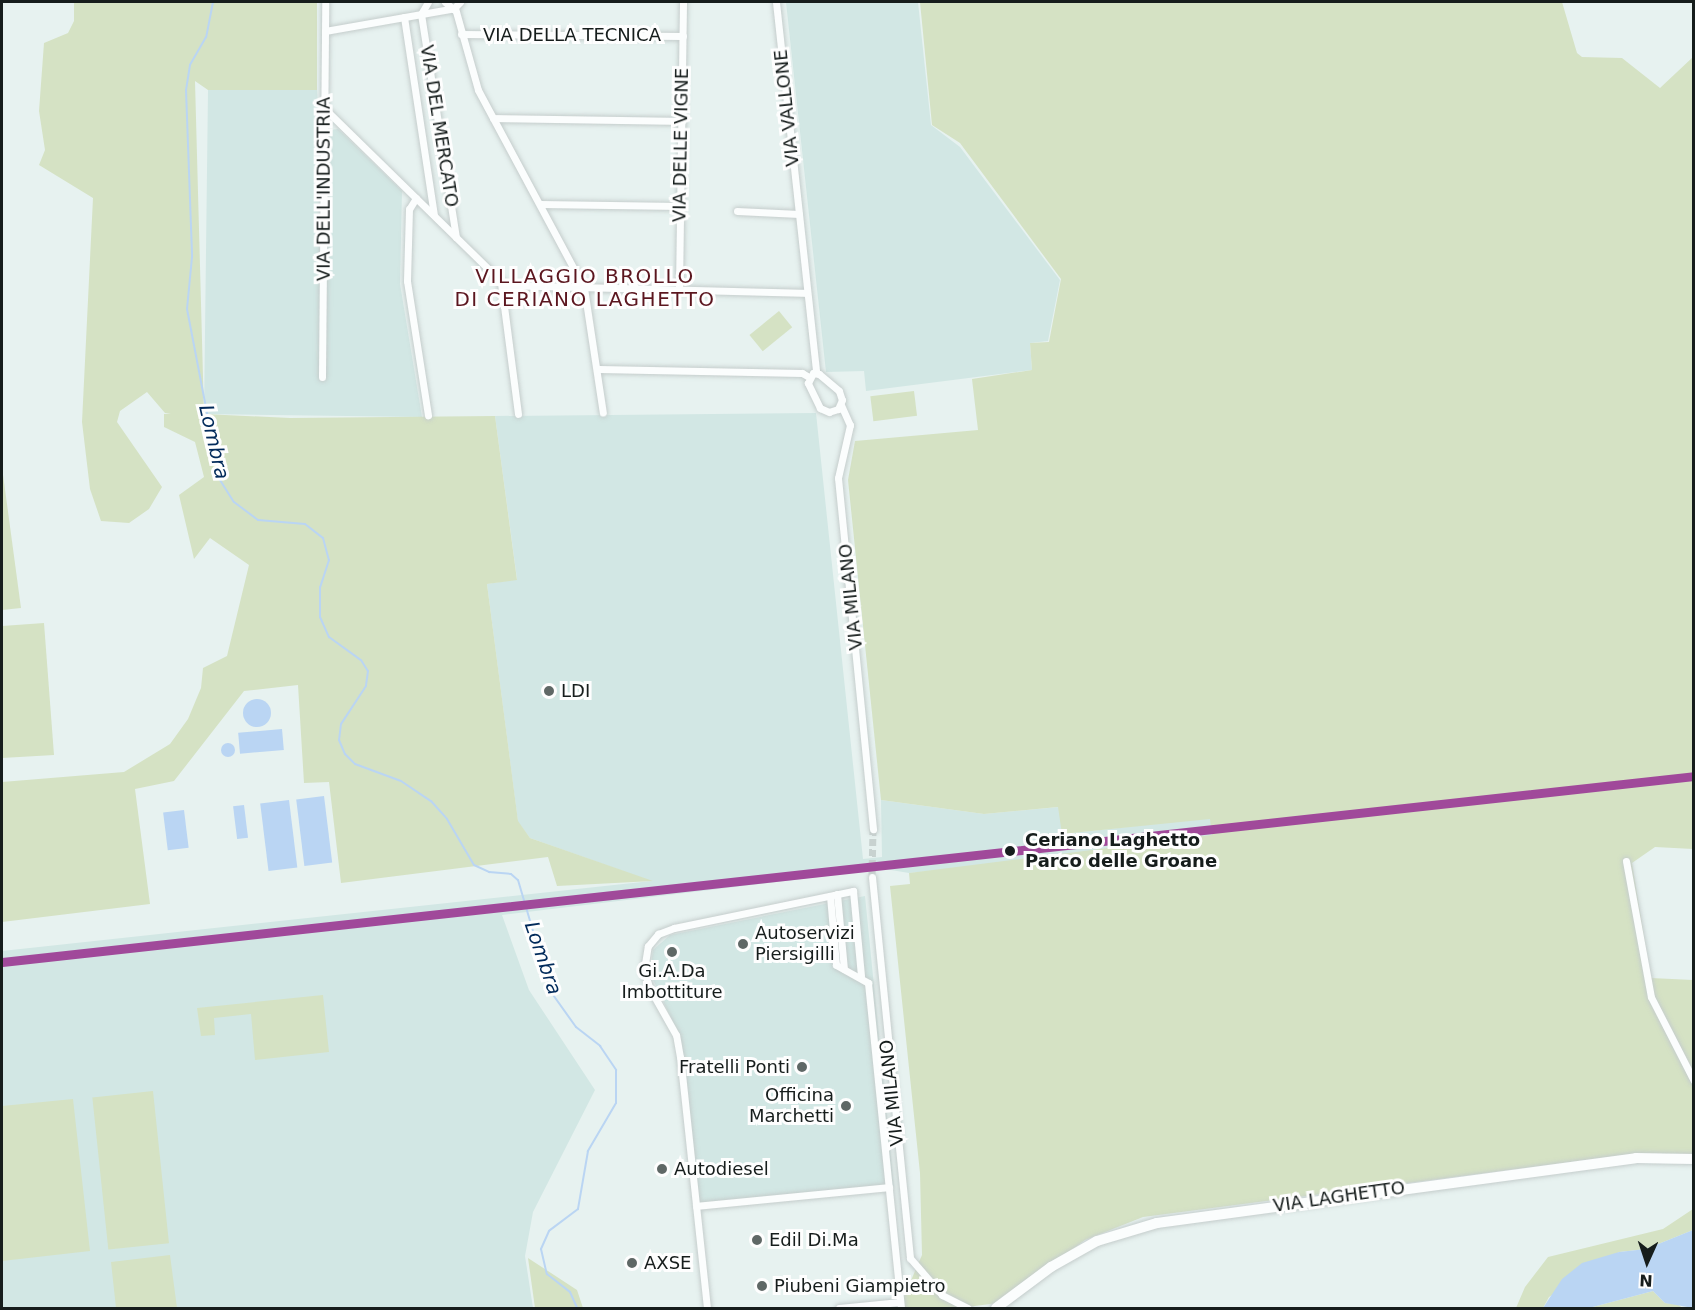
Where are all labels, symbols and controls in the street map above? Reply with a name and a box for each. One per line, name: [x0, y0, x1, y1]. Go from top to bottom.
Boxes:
street label: VIA DELLA TECNICA: [483, 24, 661, 46]
street label: VIA DEL MERCATO: [416, 43, 462, 209]
street label: VIA VALLONE: [770, 48, 804, 168]
street label: VIA DELLE VIGNE: [669, 68, 693, 222]
street label: VIA DELL'INDUSTRIA: [313, 97, 335, 281]
district label: VILLAGGIO BROLLO DI CERIANO LAGHETTO: [454, 265, 716, 312]
water label: Lombra: [194, 402, 234, 482]
street label: VIA MILANO: [835, 543, 867, 651]
place label: LDI: [561, 680, 590, 702]
marker: LDI: [542, 684, 556, 698]
place label: Ceriano Laghetto Parco delle Groane: [1025, 830, 1217, 872]
marker: Ceriano Laghetto Parco delle Groane: [1000, 841, 1020, 861]
water label: Lombra: [519, 918, 567, 998]
place label: Autoservizi Piersigilli: [755, 923, 855, 966]
marker: Autoservizi Piersigilli: [736, 937, 750, 951]
marker: Gi.A.Da Imbottiture: [665, 945, 679, 959]
place label: Gi.A.Da Imbottiture: [622, 961, 722, 1004]
street label: VIA MILANO: [876, 1039, 908, 1147]
place label: Fratelli Ponti: [679, 1056, 790, 1078]
marker: Fratelli Ponti: [795, 1060, 809, 1074]
place label: Officina Marchetti: [749, 1085, 834, 1128]
marker: Officina Marchetti: [839, 1099, 853, 1113]
place label: Autodiesel: [674, 1158, 769, 1180]
marker: Autodiesel: [655, 1162, 669, 1176]
street label: VIA LAGHETTO: [1272, 1177, 1406, 1217]
place label: Edil Di.Ma: [769, 1229, 859, 1251]
north arrow: [1617, 1232, 1677, 1292]
marker: Edil Di.Ma: [750, 1233, 764, 1247]
place label: AXSE: [644, 1252, 691, 1274]
marker: AXSE: [625, 1256, 639, 1270]
text: N: [1639, 1271, 1653, 1290]
place label: Piubeni Giampietro: [774, 1275, 946, 1297]
marker: Piubeni Giampietro: [755, 1279, 769, 1293]

